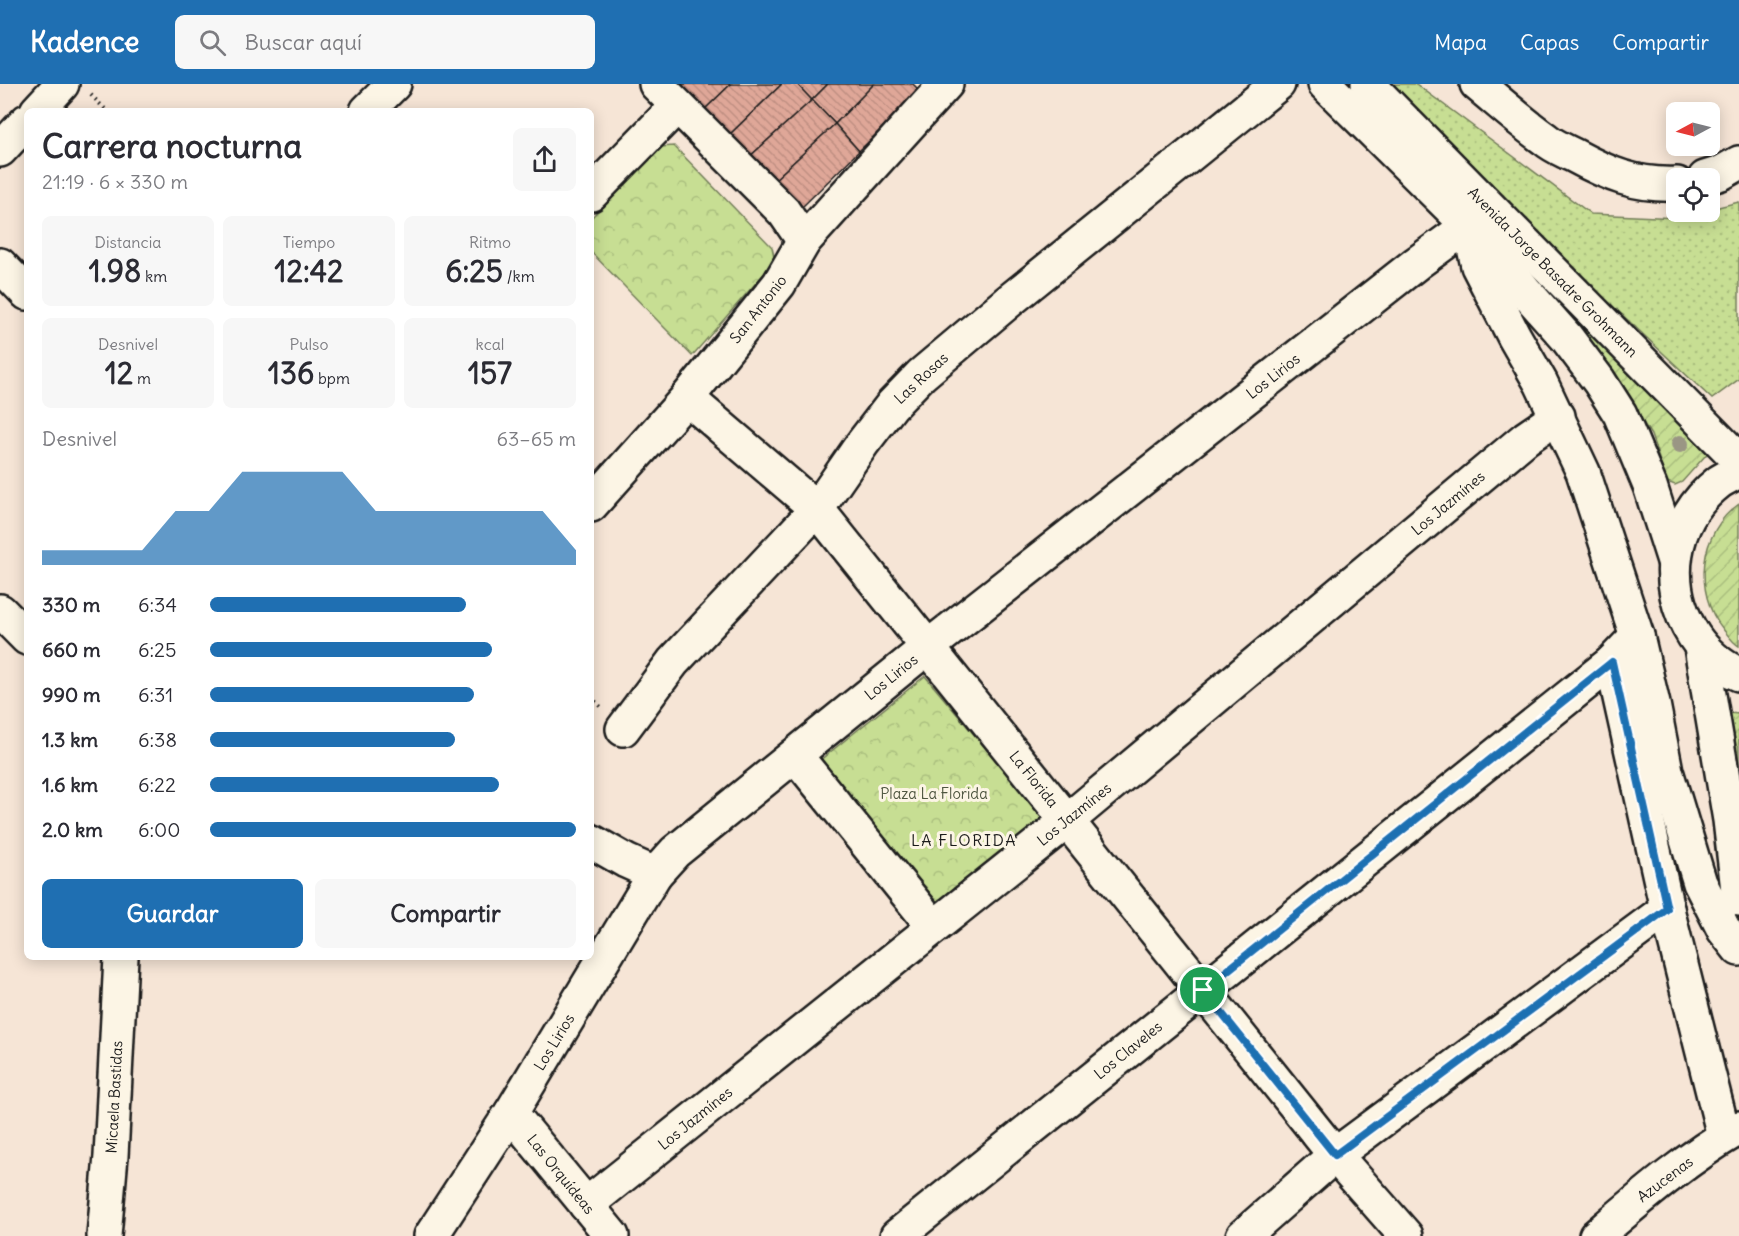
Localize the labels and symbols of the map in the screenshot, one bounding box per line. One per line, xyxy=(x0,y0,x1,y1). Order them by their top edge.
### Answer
north arrow xyxy=(1666,102,1720,156)
street label: Avenida Jorge Basadre Grohmann xyxy=(1464,183,1642,361)
street label: San Antonio xyxy=(725,271,791,347)
street label: Las Rosas xyxy=(890,348,952,408)
street label: Los Lirios xyxy=(1242,349,1304,403)
street label: Los Jazmínes xyxy=(1407,467,1489,539)
street label: Los Lirios xyxy=(861,650,922,704)
street label: La Florida xyxy=(1005,747,1063,811)
street label: Los Jazmínes xyxy=(1033,778,1115,850)
park label: Plaza La Florida xyxy=(880,784,988,803)
district label: LA FLORIDA xyxy=(911,830,1017,850)
pin xyxy=(1177,964,1228,1015)
street label: Los Lirios xyxy=(530,1010,578,1074)
street label: Los Claveles xyxy=(1090,1017,1166,1083)
street label: Micaela Bastidas xyxy=(102,1040,126,1154)
street label: Los Jazmínes xyxy=(654,1082,736,1154)
street label: Las Orquídeas xyxy=(523,1130,599,1218)
street label: Azucenas xyxy=(1633,1152,1697,1206)

